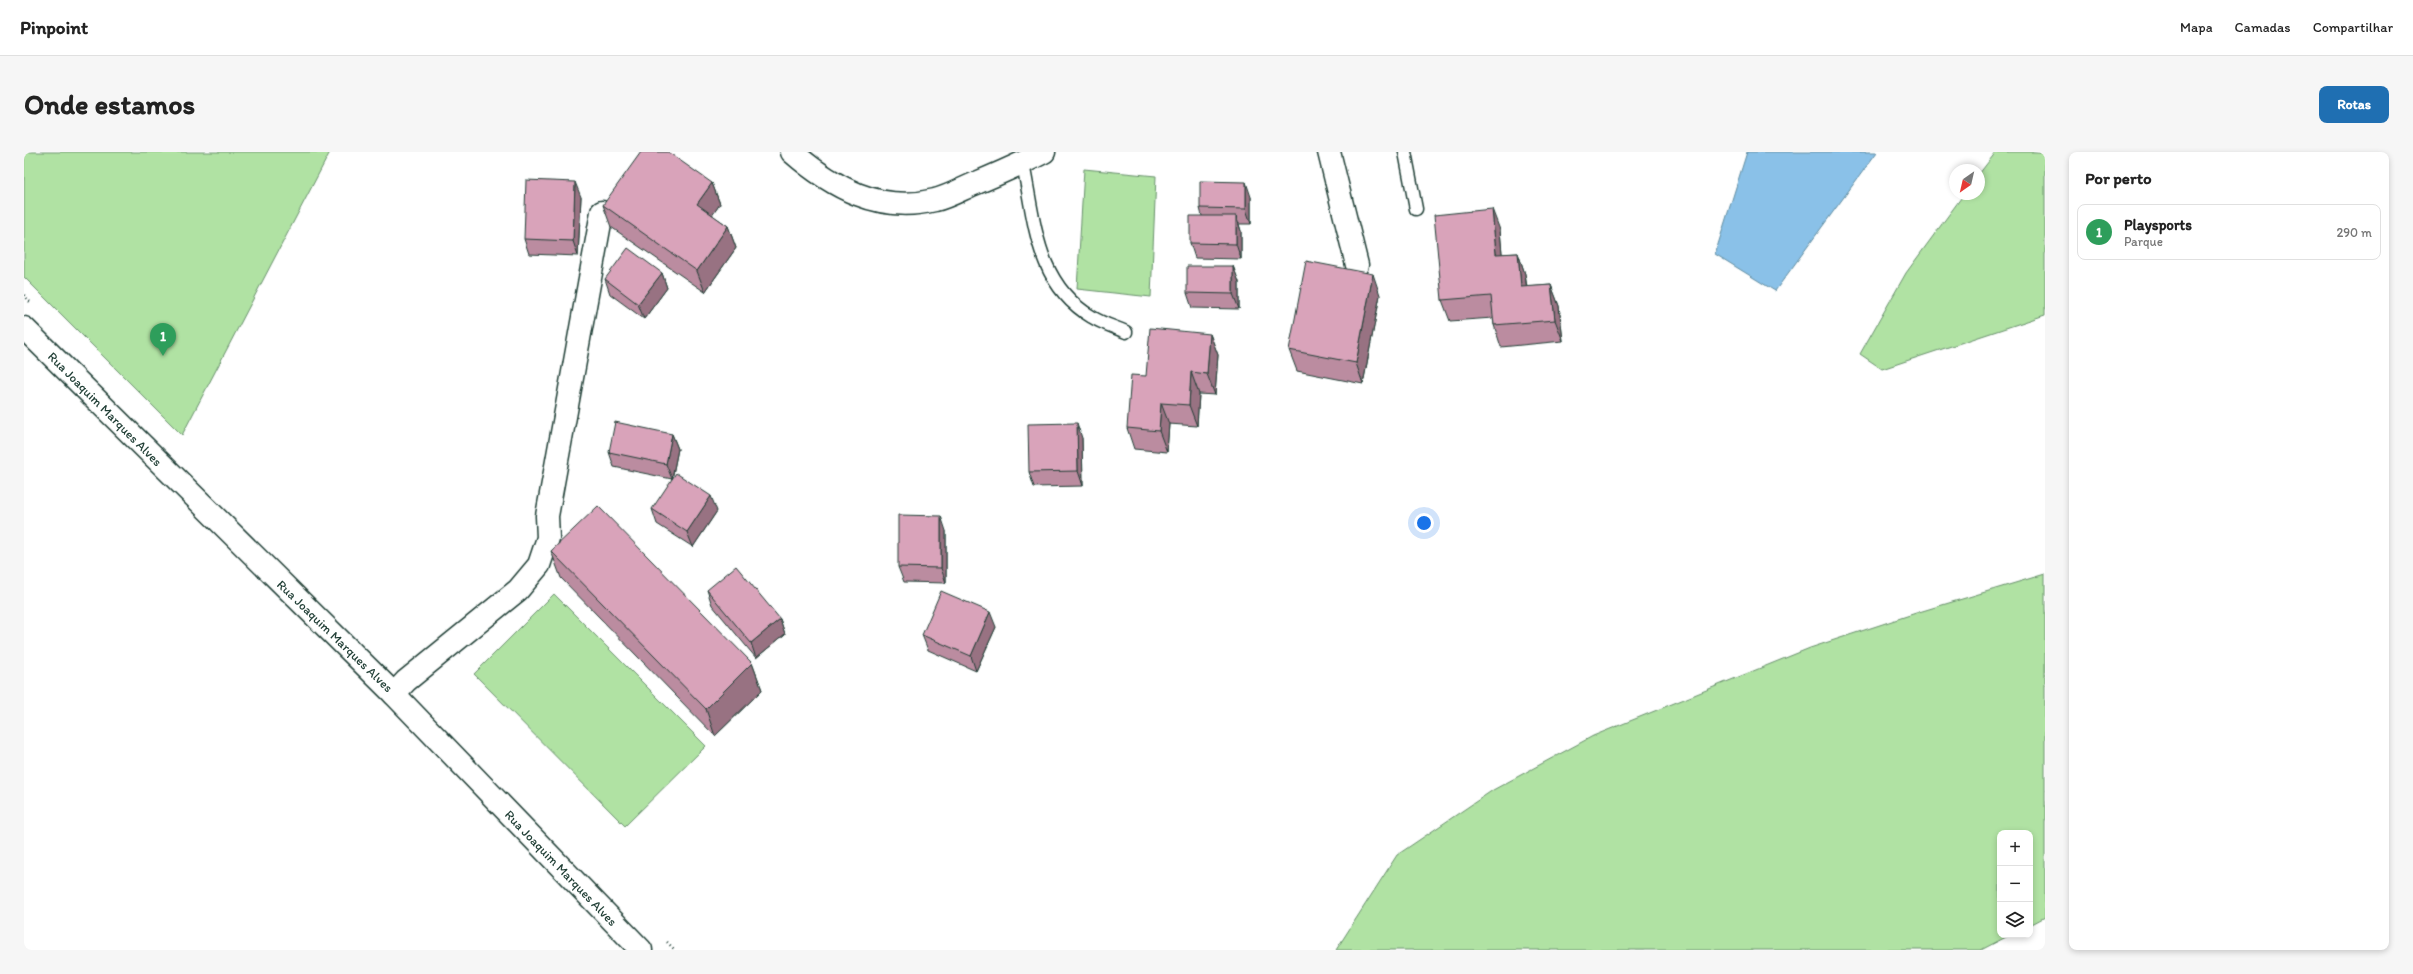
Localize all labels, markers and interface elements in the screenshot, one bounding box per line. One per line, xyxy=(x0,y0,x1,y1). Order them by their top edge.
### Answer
text: Pinpoint xyxy=(20,16,88,39)
text: Mapa xyxy=(2180,19,2213,36)
text: Camadas xyxy=(2235,19,2291,36)
text: Compartilhar xyxy=(2313,19,2393,36)
button: Rotas xyxy=(2319,86,2389,123)
text: Onde estamos xyxy=(24,87,195,121)
north arrow xyxy=(1949,164,1985,200)
text: Por perto xyxy=(2085,168,2152,188)
text: Playsports xyxy=(2124,216,2192,234)
text: 1 xyxy=(2096,225,2102,240)
text: 290 m xyxy=(2336,225,2372,240)
text: Parque xyxy=(2124,234,2163,249)
pin: 1 xyxy=(150,323,176,356)
street label: Rua Joaquim Marques Alves xyxy=(45,349,165,469)
your location xyxy=(1414,513,1434,533)
street label: Rua Joaquim Marques Alves xyxy=(274,577,396,695)
street label: Rua Joaquim Marques Alves xyxy=(502,807,620,929)
map controls xyxy=(1997,830,2033,938)
button: + xyxy=(1997,830,2033,866)
button: − xyxy=(1997,866,2033,902)
button: layers xyxy=(1997,902,2033,938)

